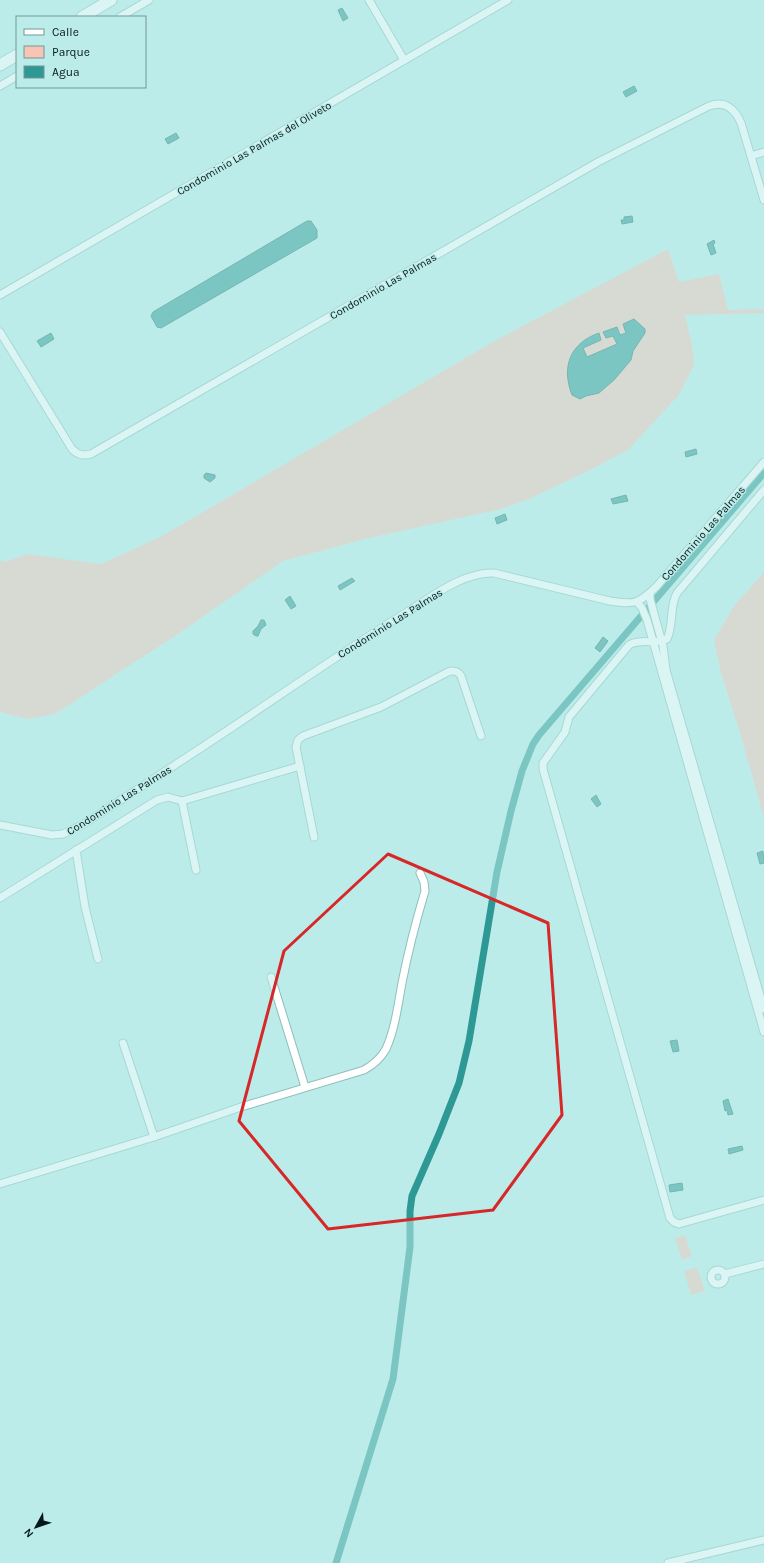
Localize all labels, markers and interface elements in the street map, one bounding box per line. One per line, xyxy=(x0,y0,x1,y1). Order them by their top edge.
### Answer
legend xyxy=(16,16,146,88)
text: Calle xyxy=(52,25,79,39)
text: Parque xyxy=(52,45,90,59)
text: Agua xyxy=(52,65,80,79)
street label: Condominio Las Palmas del Oliveto xyxy=(175,99,334,198)
street label: Condominio Las Palmas xyxy=(328,250,439,322)
street label: Condominio Las Palmas xyxy=(659,483,748,583)
street label: Condominio Las Palmas xyxy=(336,586,445,661)
street label: Condominio Las Palmas xyxy=(65,763,174,838)
north arrow xyxy=(16,1507,56,1547)
text: N xyxy=(21,1526,36,1540)

